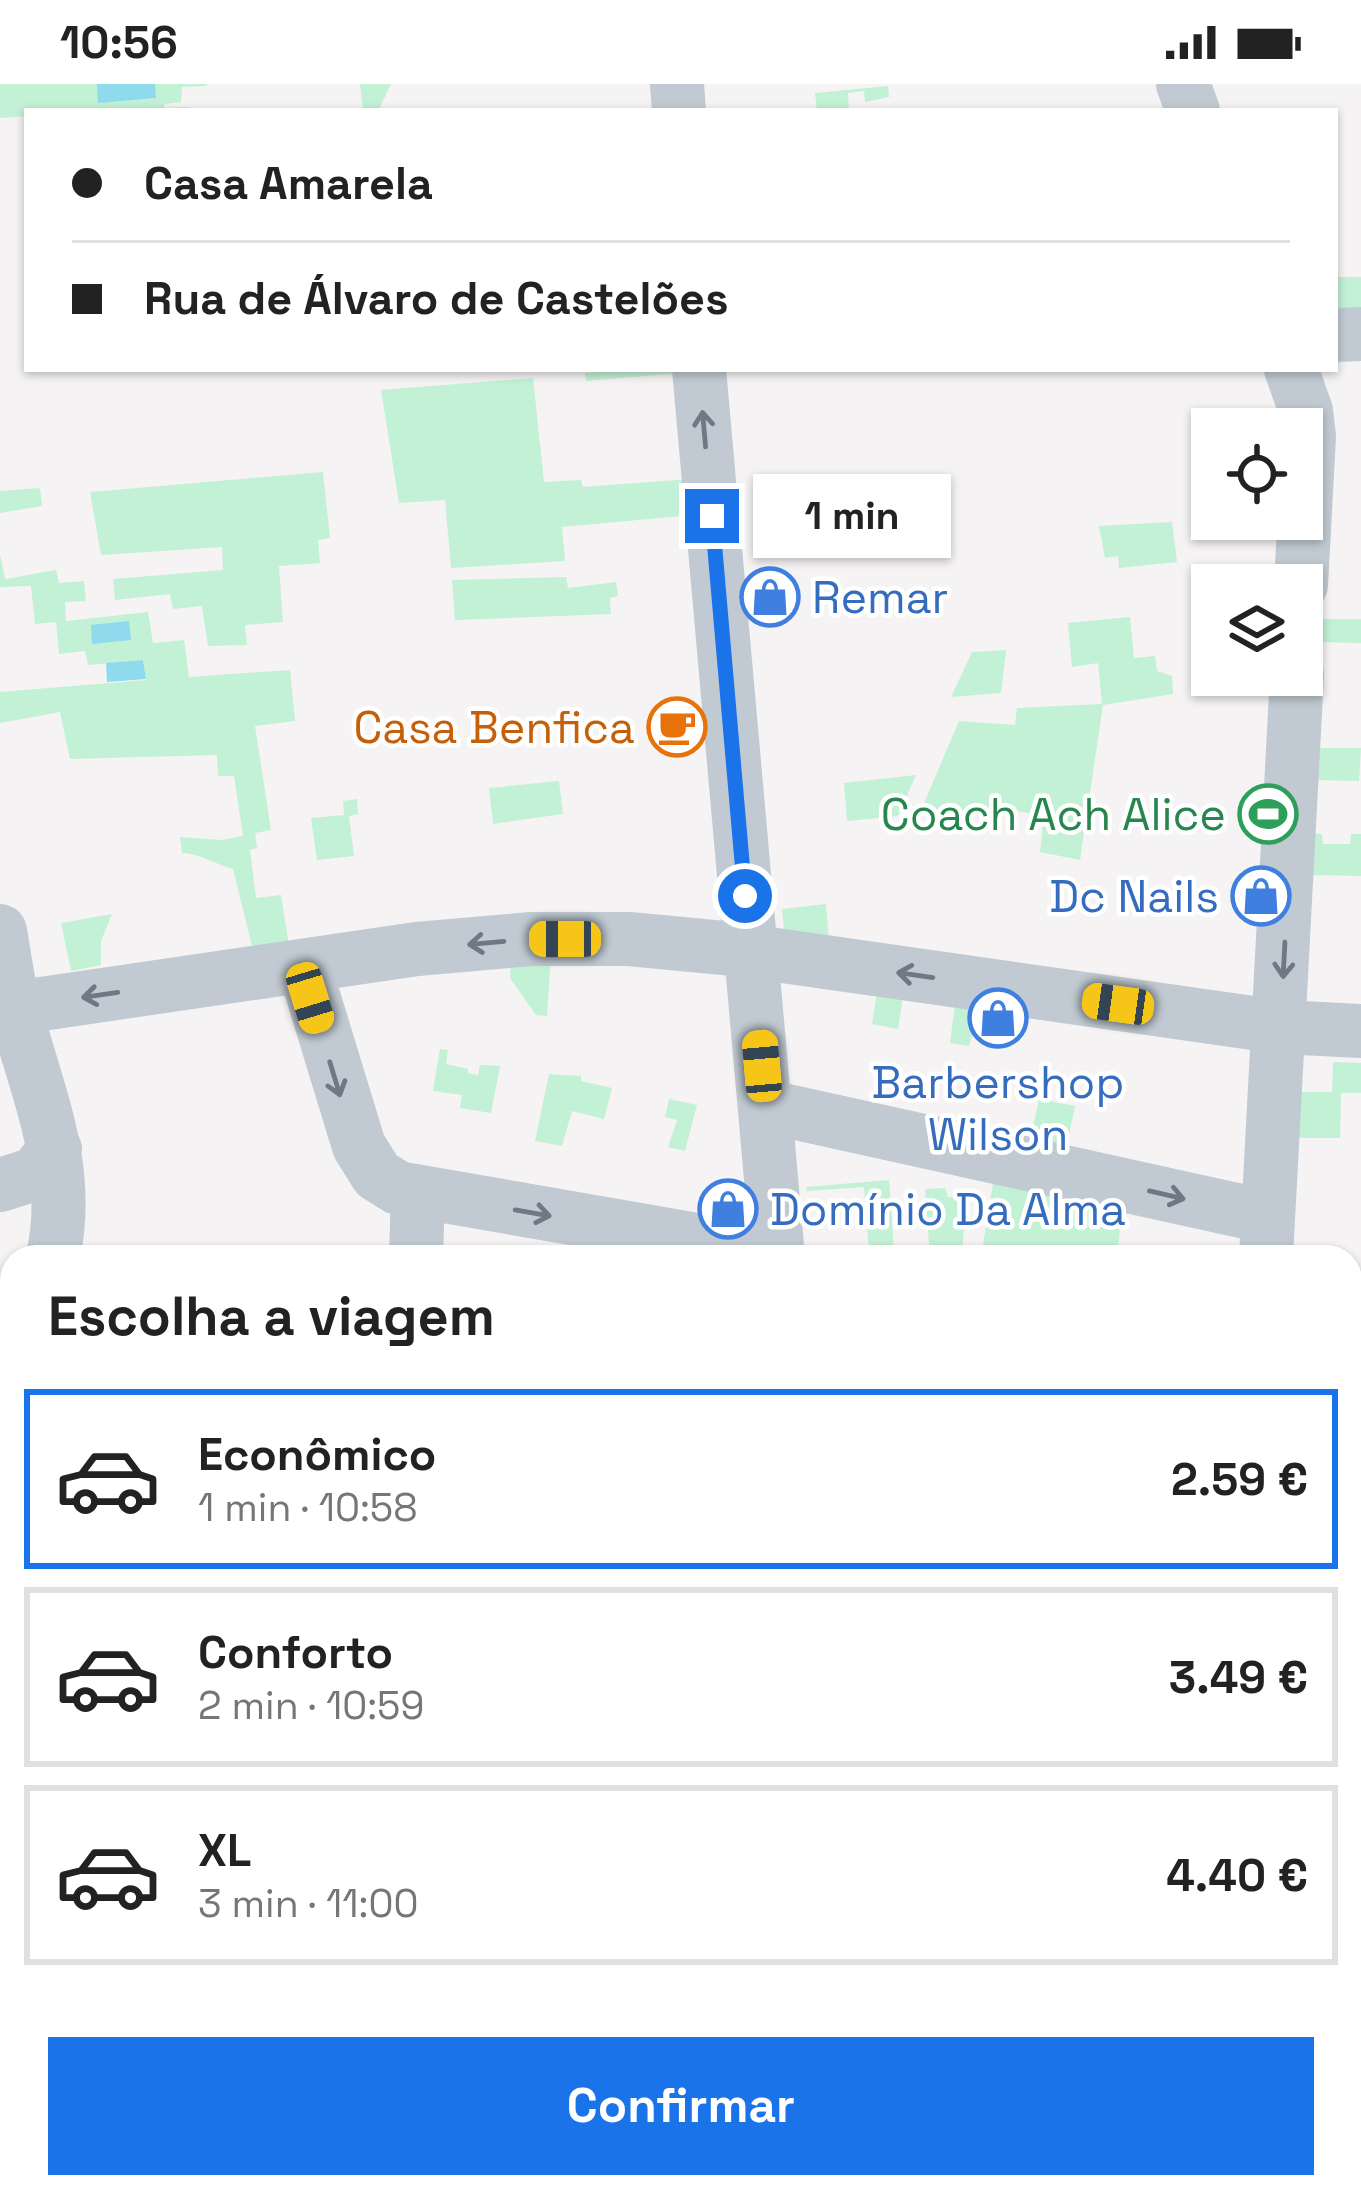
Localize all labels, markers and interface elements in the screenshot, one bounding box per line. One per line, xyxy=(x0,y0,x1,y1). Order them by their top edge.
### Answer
text: 10:56 xyxy=(60,14,178,71)
text: Casa Amarela xyxy=(144,155,433,212)
text: Rua de Álvaro de Castelões xyxy=(144,270,729,327)
map controls xyxy=(1191,408,1323,696)
button: locate xyxy=(1191,408,1323,540)
one-way arrow xyxy=(692,410,715,449)
callout: 1 min xyxy=(754,474,952,558)
route end xyxy=(685,489,739,543)
text: 1 min xyxy=(804,491,900,540)
button: layers xyxy=(1191,564,1323,696)
shop icon: Remar xyxy=(739,566,801,628)
place label: Remar xyxy=(812,569,949,626)
cafe icon: Casa Benfica xyxy=(646,696,708,758)
place label: Casa Benfica xyxy=(353,699,635,756)
sports icon: Coach Ach Alice xyxy=(1237,783,1299,845)
place label: Coach Ach Alice xyxy=(881,786,1226,843)
shop icon: Dc Nails xyxy=(1230,865,1292,927)
place label: Dc Nails xyxy=(1049,868,1219,925)
route start xyxy=(718,869,772,923)
car xyxy=(529,921,601,957)
one-way arrow xyxy=(467,932,506,955)
one-way arrow xyxy=(1272,940,1295,979)
car xyxy=(282,958,338,1038)
one-way arrow xyxy=(897,963,936,986)
car xyxy=(1080,981,1156,1027)
one-way arrow xyxy=(81,984,120,1007)
shop icon: Barbershop Wilson xyxy=(967,987,1029,1049)
car xyxy=(741,1029,783,1103)
place label: Barbershop Wilson xyxy=(872,1054,1124,1163)
one-way arrow xyxy=(326,1059,348,1097)
shop icon: Domínio Da Alma xyxy=(697,1178,759,1240)
place label: Domínio Da Alma xyxy=(770,1181,1126,1238)
one-way arrow xyxy=(1147,1185,1185,1207)
one-way arrow xyxy=(513,1203,552,1225)
text: Escolha a viagem xyxy=(48,1282,495,1351)
icon: car xyxy=(54,1425,162,1533)
text: Econômico xyxy=(198,1426,436,1483)
text: 2.59 € xyxy=(1171,1451,1308,1508)
text: 1 min · 10:58 xyxy=(198,1483,418,1532)
icon: car xyxy=(54,1623,162,1731)
text: Conforto xyxy=(198,1624,393,1681)
text: 3.49 € xyxy=(1169,1649,1308,1706)
text: 2 min · 10:59 xyxy=(198,1681,424,1730)
icon: car xyxy=(54,1821,162,1929)
text: XL xyxy=(198,1822,251,1879)
text: 4.40 € xyxy=(1166,1847,1308,1904)
text: 3 min · 11:00 xyxy=(198,1879,418,1928)
button: Confirmar xyxy=(48,2037,1314,2175)

